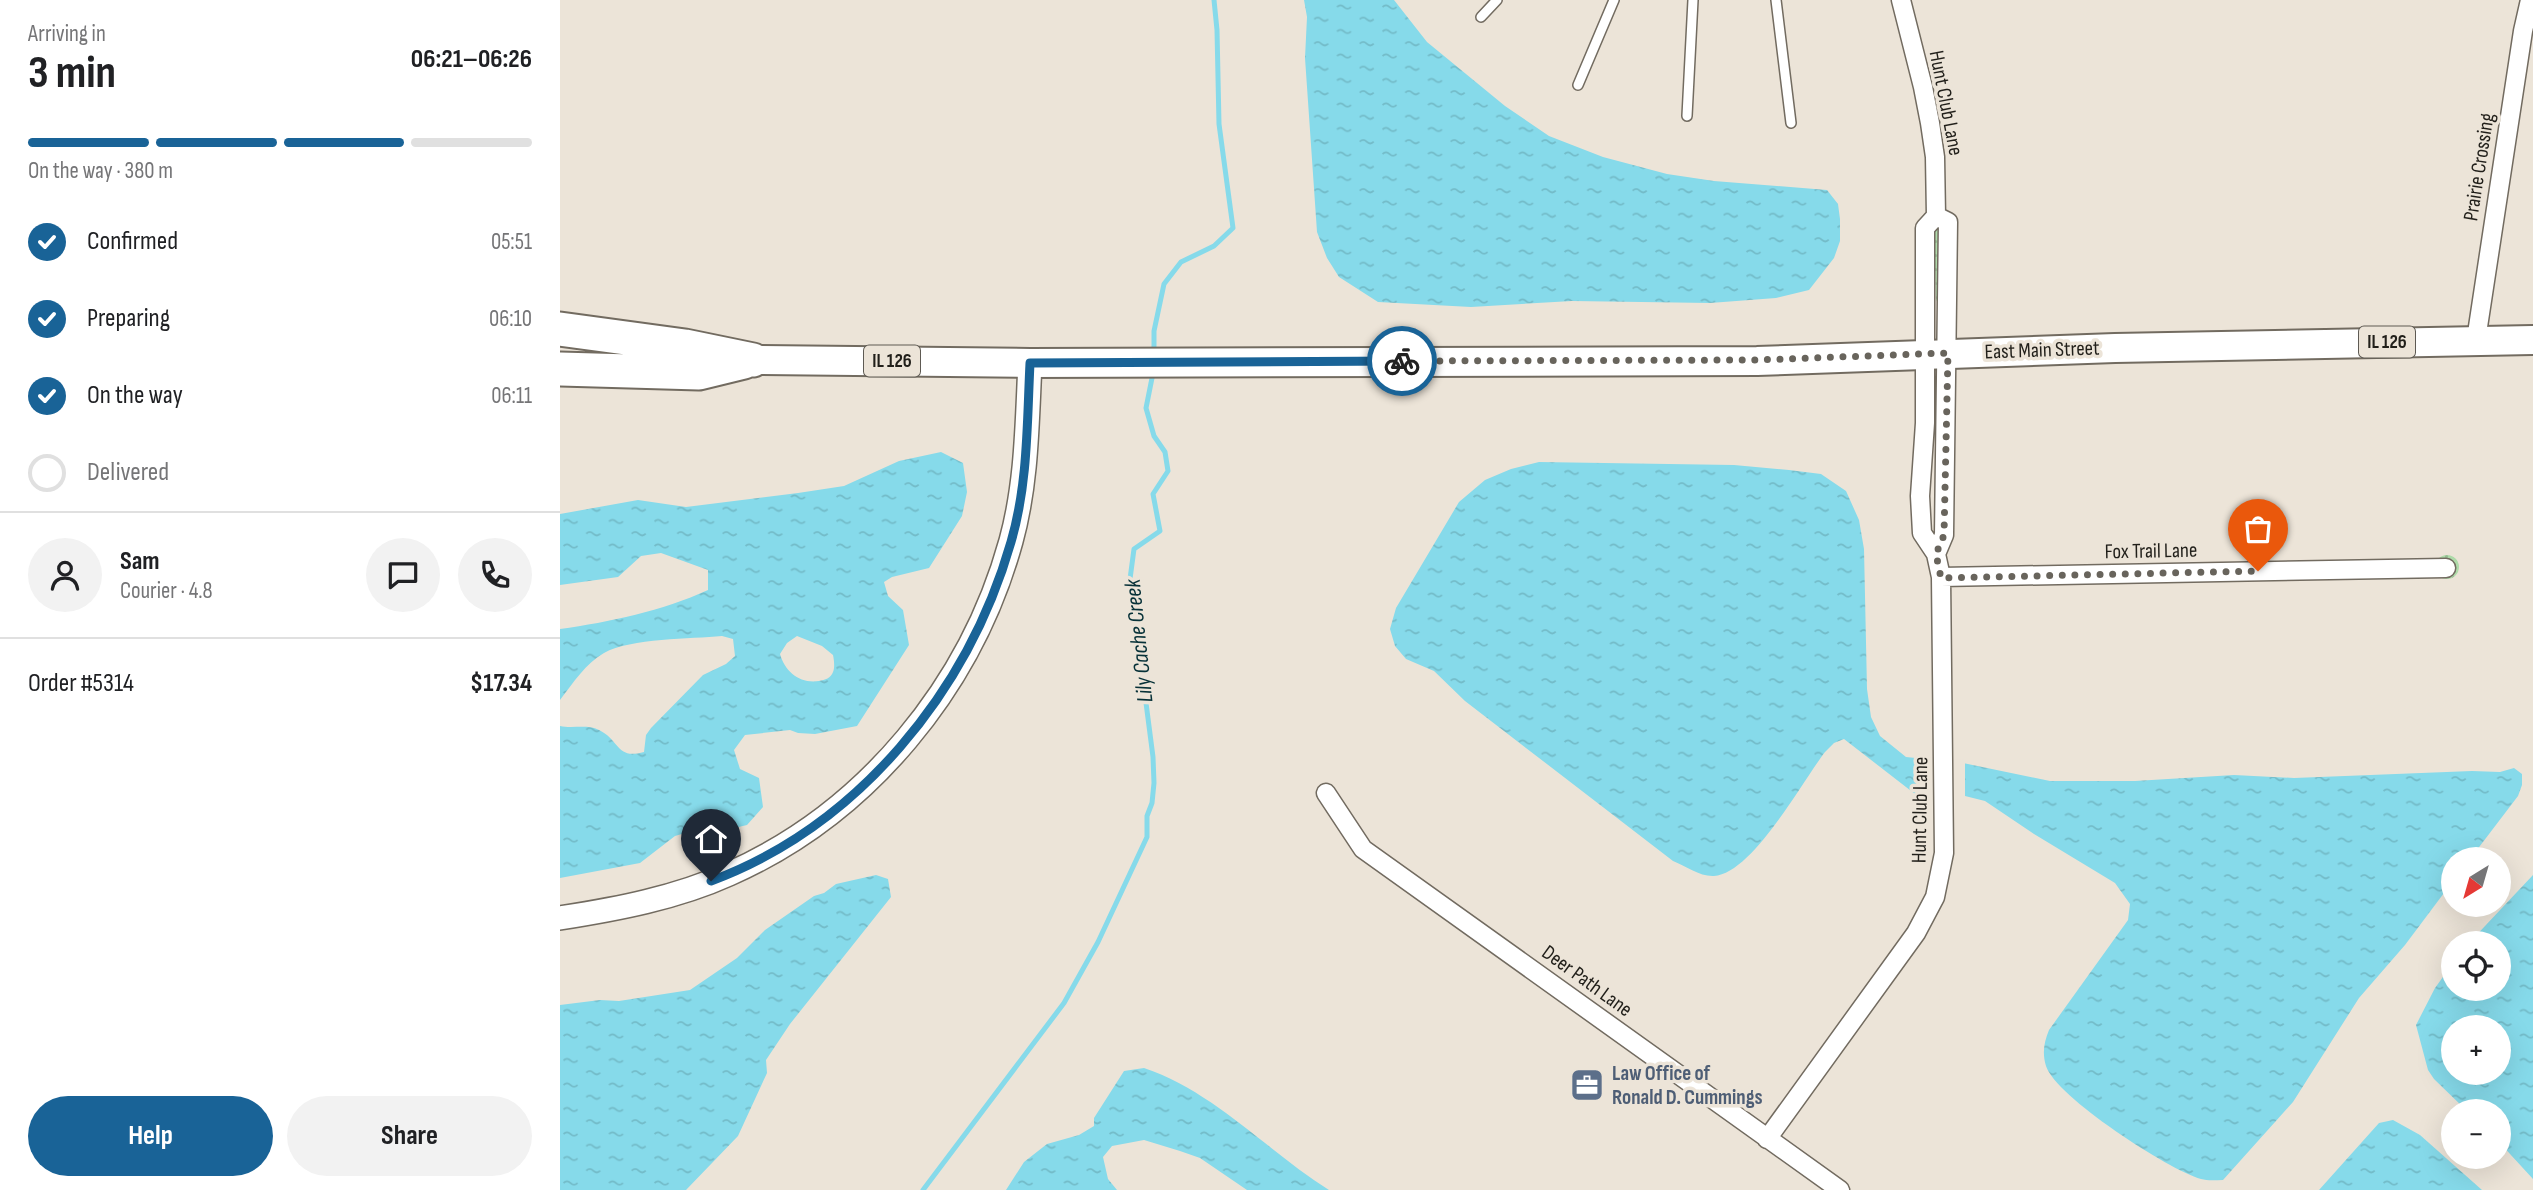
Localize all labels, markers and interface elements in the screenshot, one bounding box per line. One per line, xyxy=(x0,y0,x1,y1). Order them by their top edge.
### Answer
text: Arriving in xyxy=(28,20,106,48)
text: 06:21–06:26 xyxy=(411,44,532,75)
text: 3 min xyxy=(28,46,116,101)
street label: Hunt Club Lane xyxy=(1924,48,1968,158)
street label: Prairie Crossing xyxy=(2458,111,2500,223)
text: On the way · 380 m xyxy=(28,157,173,185)
icon: check xyxy=(28,223,66,261)
text: Confirmed xyxy=(87,226,178,257)
text: 05:51 xyxy=(491,228,532,256)
icon: check xyxy=(28,300,66,338)
text: Preparing xyxy=(87,303,170,334)
text: 06:10 xyxy=(489,305,532,333)
courier xyxy=(1367,326,1437,396)
road number: IL 126 xyxy=(2359,326,2415,358)
street label: East Main Street xyxy=(1984,336,2100,364)
icon: bike xyxy=(1383,342,1421,380)
road number: IL 126 xyxy=(864,346,920,376)
icon: check xyxy=(28,377,66,415)
text: On the way xyxy=(87,380,183,411)
text: 06:11 xyxy=(491,382,532,410)
text: Delivered xyxy=(87,457,169,488)
pin xyxy=(2228,499,2288,571)
icon: bag xyxy=(2239,510,2277,548)
button: person xyxy=(28,538,102,612)
button: chat xyxy=(366,538,440,612)
button: phone xyxy=(458,538,532,612)
street label: Fox Trail Lane xyxy=(2104,538,2198,564)
text: Sam xyxy=(120,546,160,577)
text: Courier · 4.8 xyxy=(120,577,213,605)
water label: Lily Cache Creek xyxy=(1118,577,1159,704)
text: Order #5314 xyxy=(28,668,134,699)
text: $17.34 xyxy=(470,668,532,699)
street label: Hunt Club Lane xyxy=(1907,757,1933,863)
pin xyxy=(681,809,741,881)
icon: home xyxy=(692,820,730,858)
north arrow xyxy=(2441,847,2511,917)
map controls xyxy=(2441,847,2511,1169)
button: locate xyxy=(2441,931,2511,1001)
street label: Deer Path Lane xyxy=(1537,940,1637,1022)
button: + xyxy=(2441,1015,2511,1085)
place label: Law Office of Ronald D. Cummings xyxy=(1612,1061,1763,1110)
office icon: Law Office of Ronald D. Cummings xyxy=(1568,1066,1606,1104)
button: Help xyxy=(28,1096,273,1176)
button: Share xyxy=(287,1096,532,1176)
button: − xyxy=(2441,1099,2511,1169)

